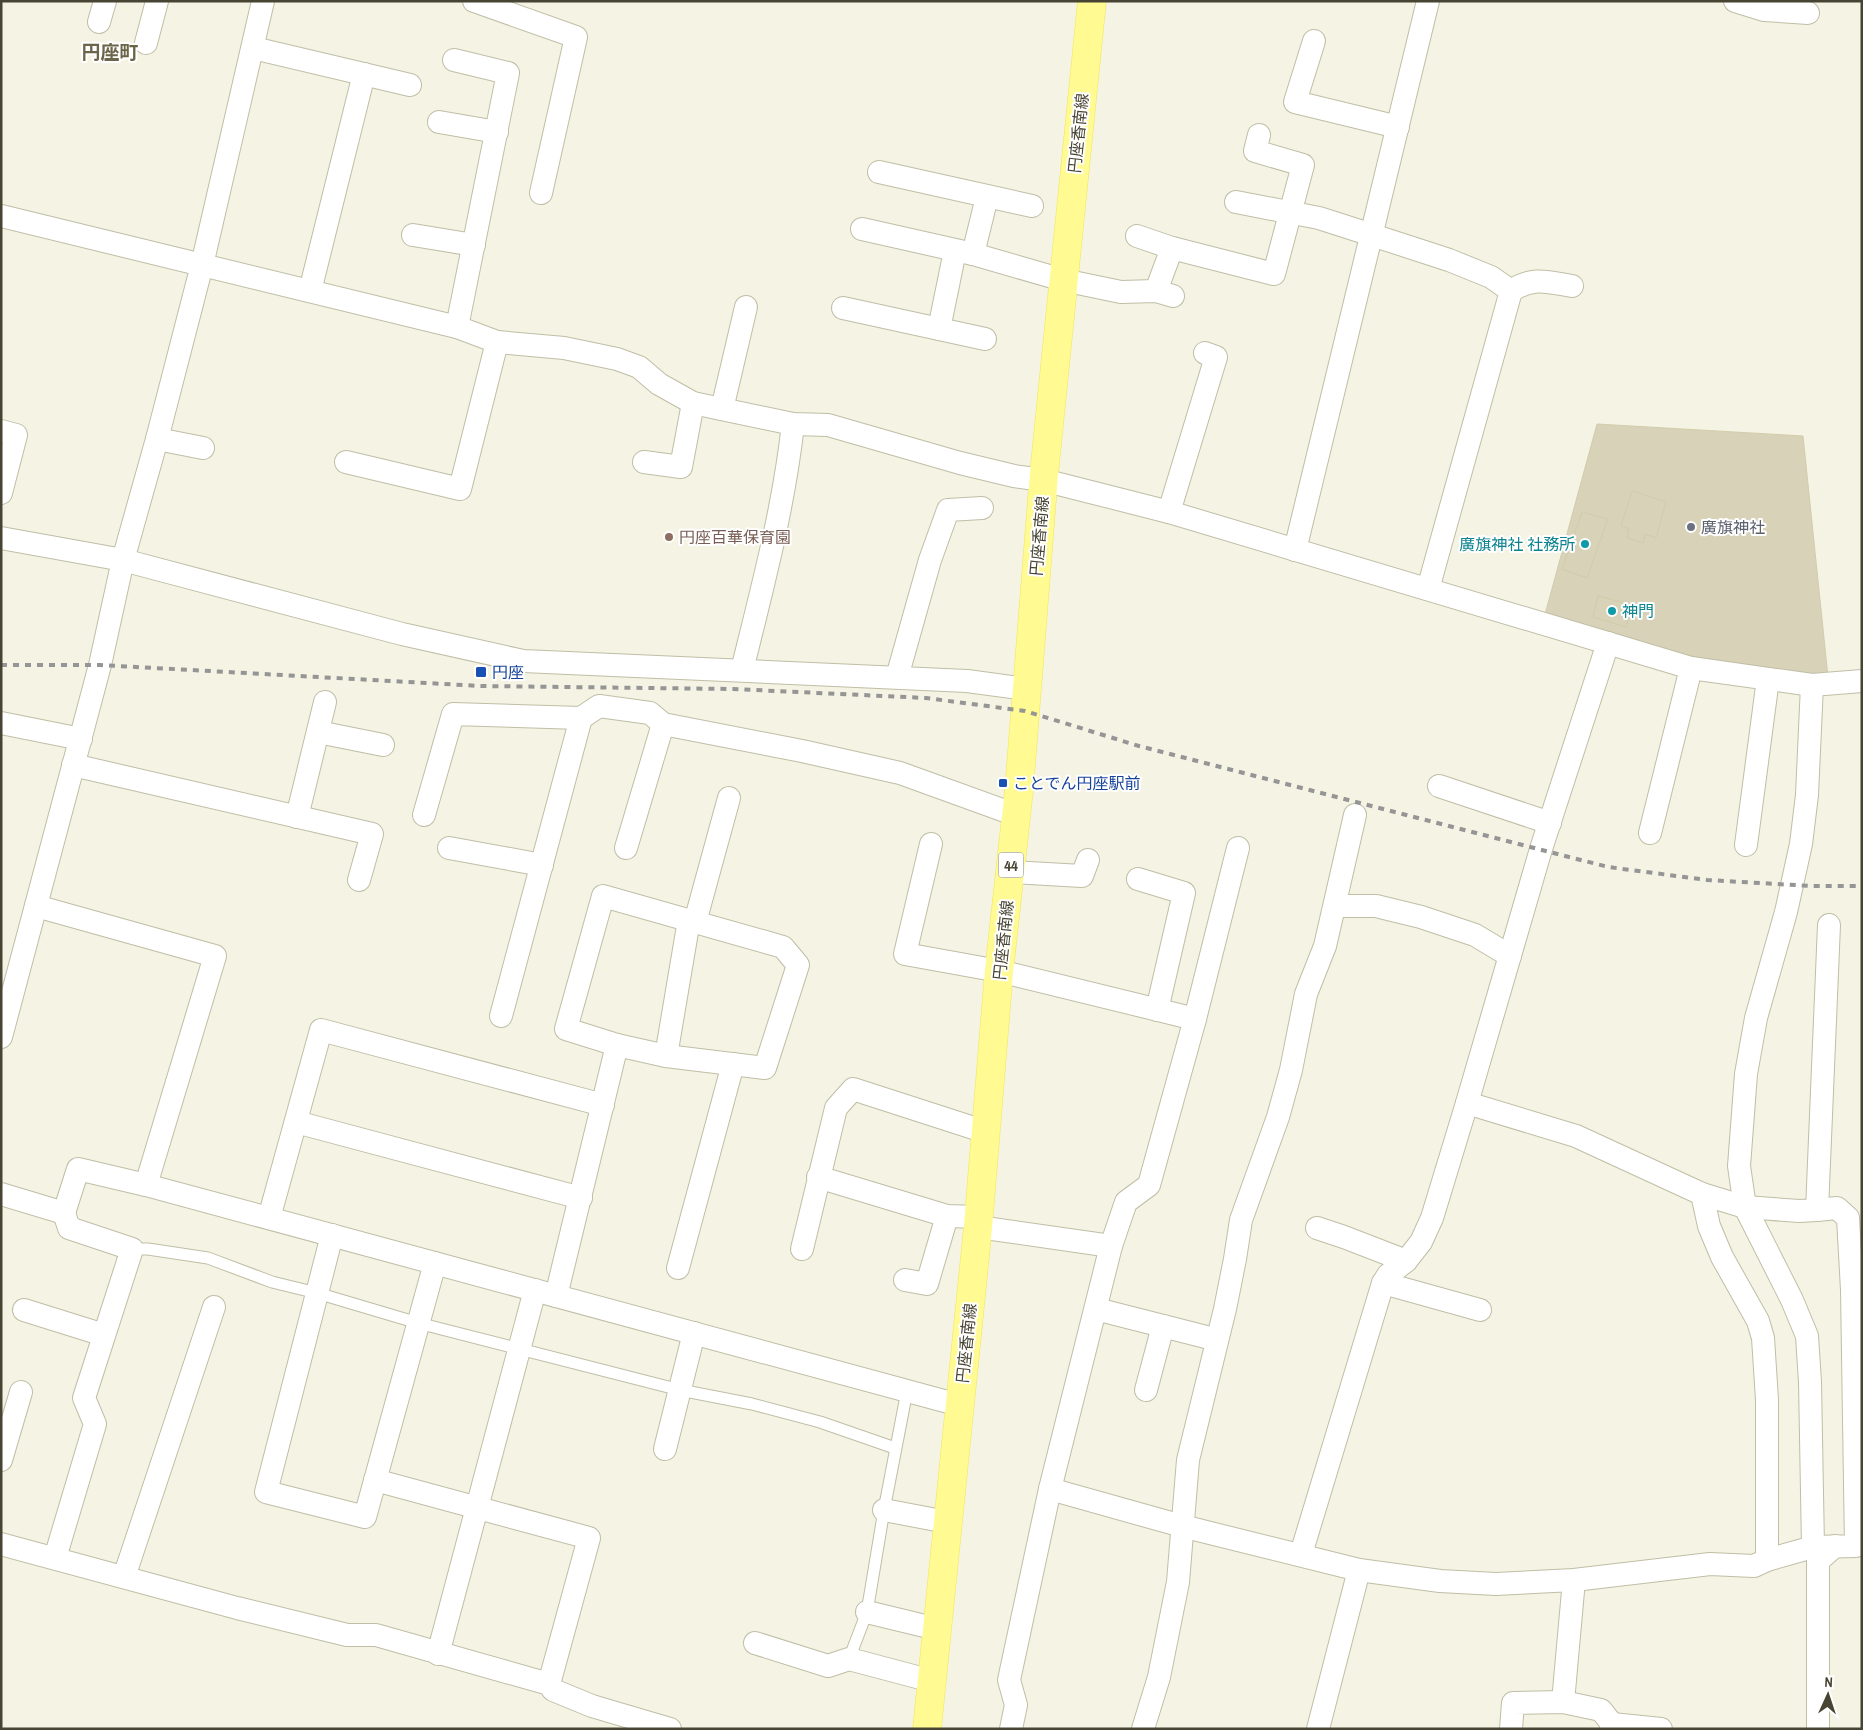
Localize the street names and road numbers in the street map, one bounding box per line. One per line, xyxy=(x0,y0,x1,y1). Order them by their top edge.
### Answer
street label: 円座香南線 xyxy=(1063,92,1093,174)
street label: 円座香南線 xyxy=(1025,495,1053,577)
road number: 44 xyxy=(998,852,1024,878)
street label: 円座香南線 xyxy=(988,899,1018,981)
street label: 円座香南線 xyxy=(951,1302,981,1384)

